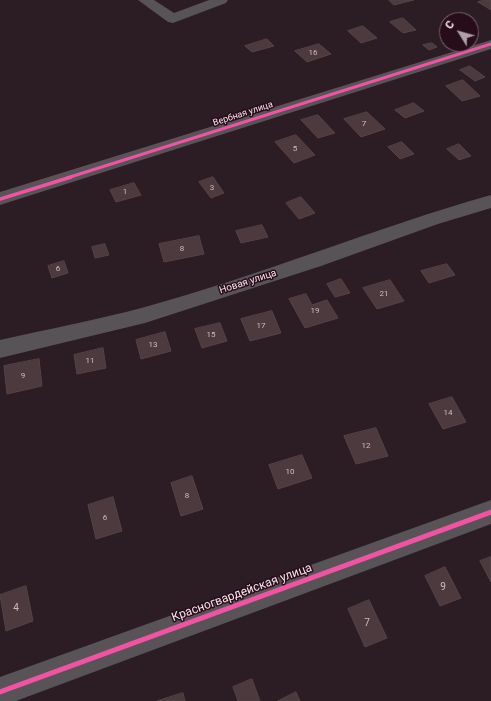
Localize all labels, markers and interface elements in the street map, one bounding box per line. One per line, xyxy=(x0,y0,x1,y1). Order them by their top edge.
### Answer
north arrow xyxy=(439,12,479,52)
text: С xyxy=(442,18,457,32)
house number: 16 xyxy=(309,48,317,58)
street label: Вербная улица xyxy=(212,99,274,129)
house number: 7 xyxy=(362,119,366,129)
house number: 5 xyxy=(293,144,297,154)
house number: 3 xyxy=(210,183,214,193)
house number: 1 xyxy=(123,187,127,197)
house number: 8 xyxy=(180,244,184,254)
house number: 6 xyxy=(56,264,60,274)
street label: Новая улица xyxy=(218,267,278,297)
house number: 21 xyxy=(380,289,388,299)
house number: 19 xyxy=(311,306,319,316)
house number: 17 xyxy=(257,321,265,331)
house number: 15 xyxy=(207,330,215,340)
house number: 13 xyxy=(149,340,157,350)
house number: 11 xyxy=(86,356,94,366)
house number: 9 xyxy=(21,371,25,381)
house number: 14 xyxy=(444,408,452,418)
house number: 12 xyxy=(362,441,370,451)
house number: 10 xyxy=(286,467,294,477)
house number: 8 xyxy=(185,491,189,501)
house number: 6 xyxy=(103,513,107,523)
street label: Красногвардейская улица xyxy=(170,561,314,625)
house number: 9 xyxy=(440,581,446,593)
house number: 4 xyxy=(13,602,19,614)
house number: 7 xyxy=(364,617,370,629)

